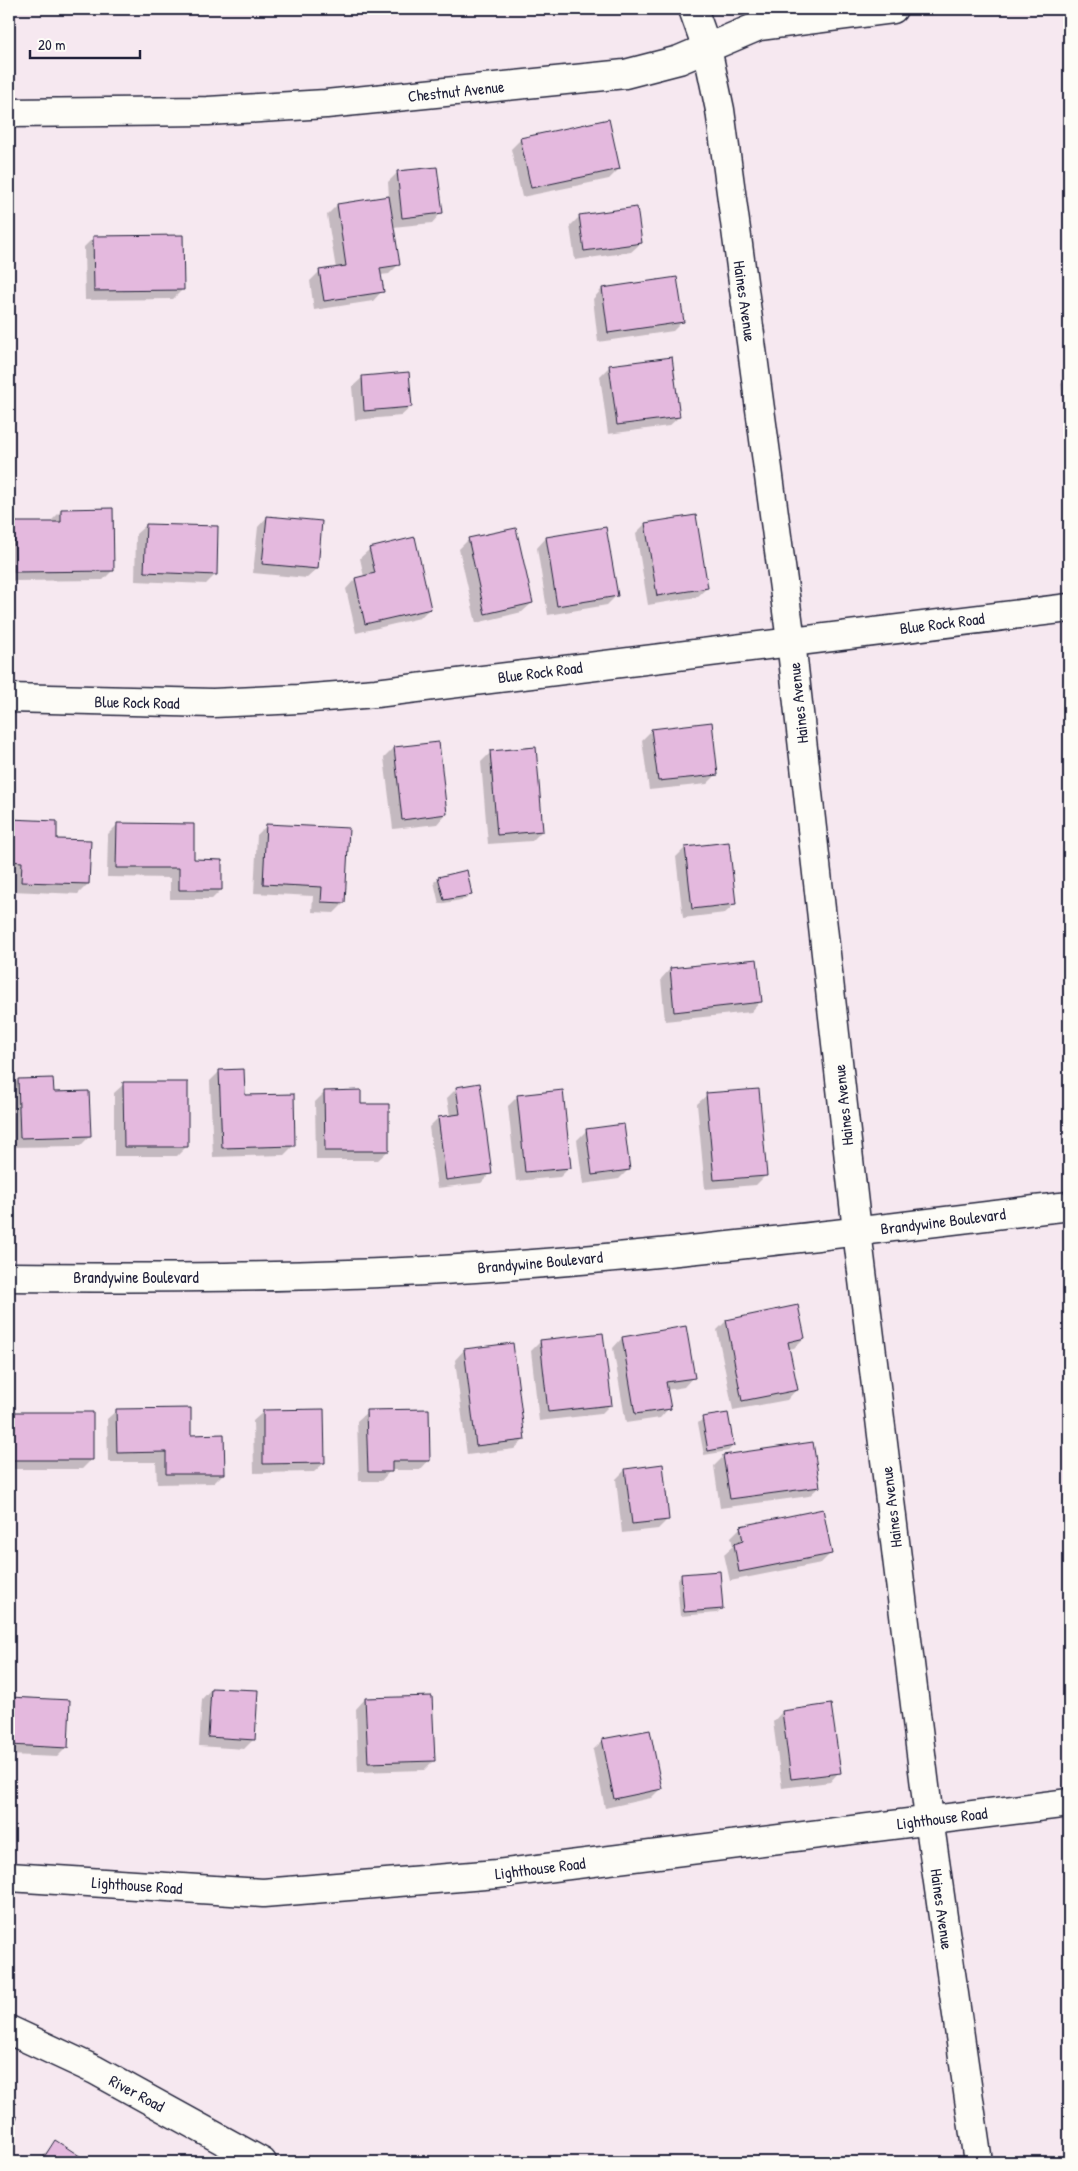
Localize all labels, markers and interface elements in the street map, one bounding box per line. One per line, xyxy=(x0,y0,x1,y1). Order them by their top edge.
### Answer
scale bar xyxy=(30,28,140,60)
text: 20 m xyxy=(38,34,65,55)
street label: Chestnut Avenue xyxy=(407,75,506,107)
street label: Haines Avenue xyxy=(728,259,762,343)
street label: Blue Rock Road xyxy=(898,607,986,639)
street label: Blue Rock Road xyxy=(496,656,584,688)
street label: Haines Avenue xyxy=(783,661,813,745)
street label: Blue Rock Road xyxy=(94,690,180,714)
street label: Haines Avenue xyxy=(828,1063,858,1147)
street label: Brandywine Boulevard xyxy=(879,1202,1007,1240)
street label: Brandywine Boulevard xyxy=(476,1246,604,1278)
street label: Brandywine Boulevard xyxy=(73,1266,199,1288)
street label: Haines Avenue xyxy=(875,1465,907,1549)
street label: Lighthouse Road xyxy=(896,1802,988,1834)
street label: Lighthouse Road xyxy=(494,1852,586,1884)
street label: Haines Avenue xyxy=(925,1867,959,1951)
street label: Lighthouse Road xyxy=(91,1871,183,1899)
street label: River Road xyxy=(105,2069,169,2117)

